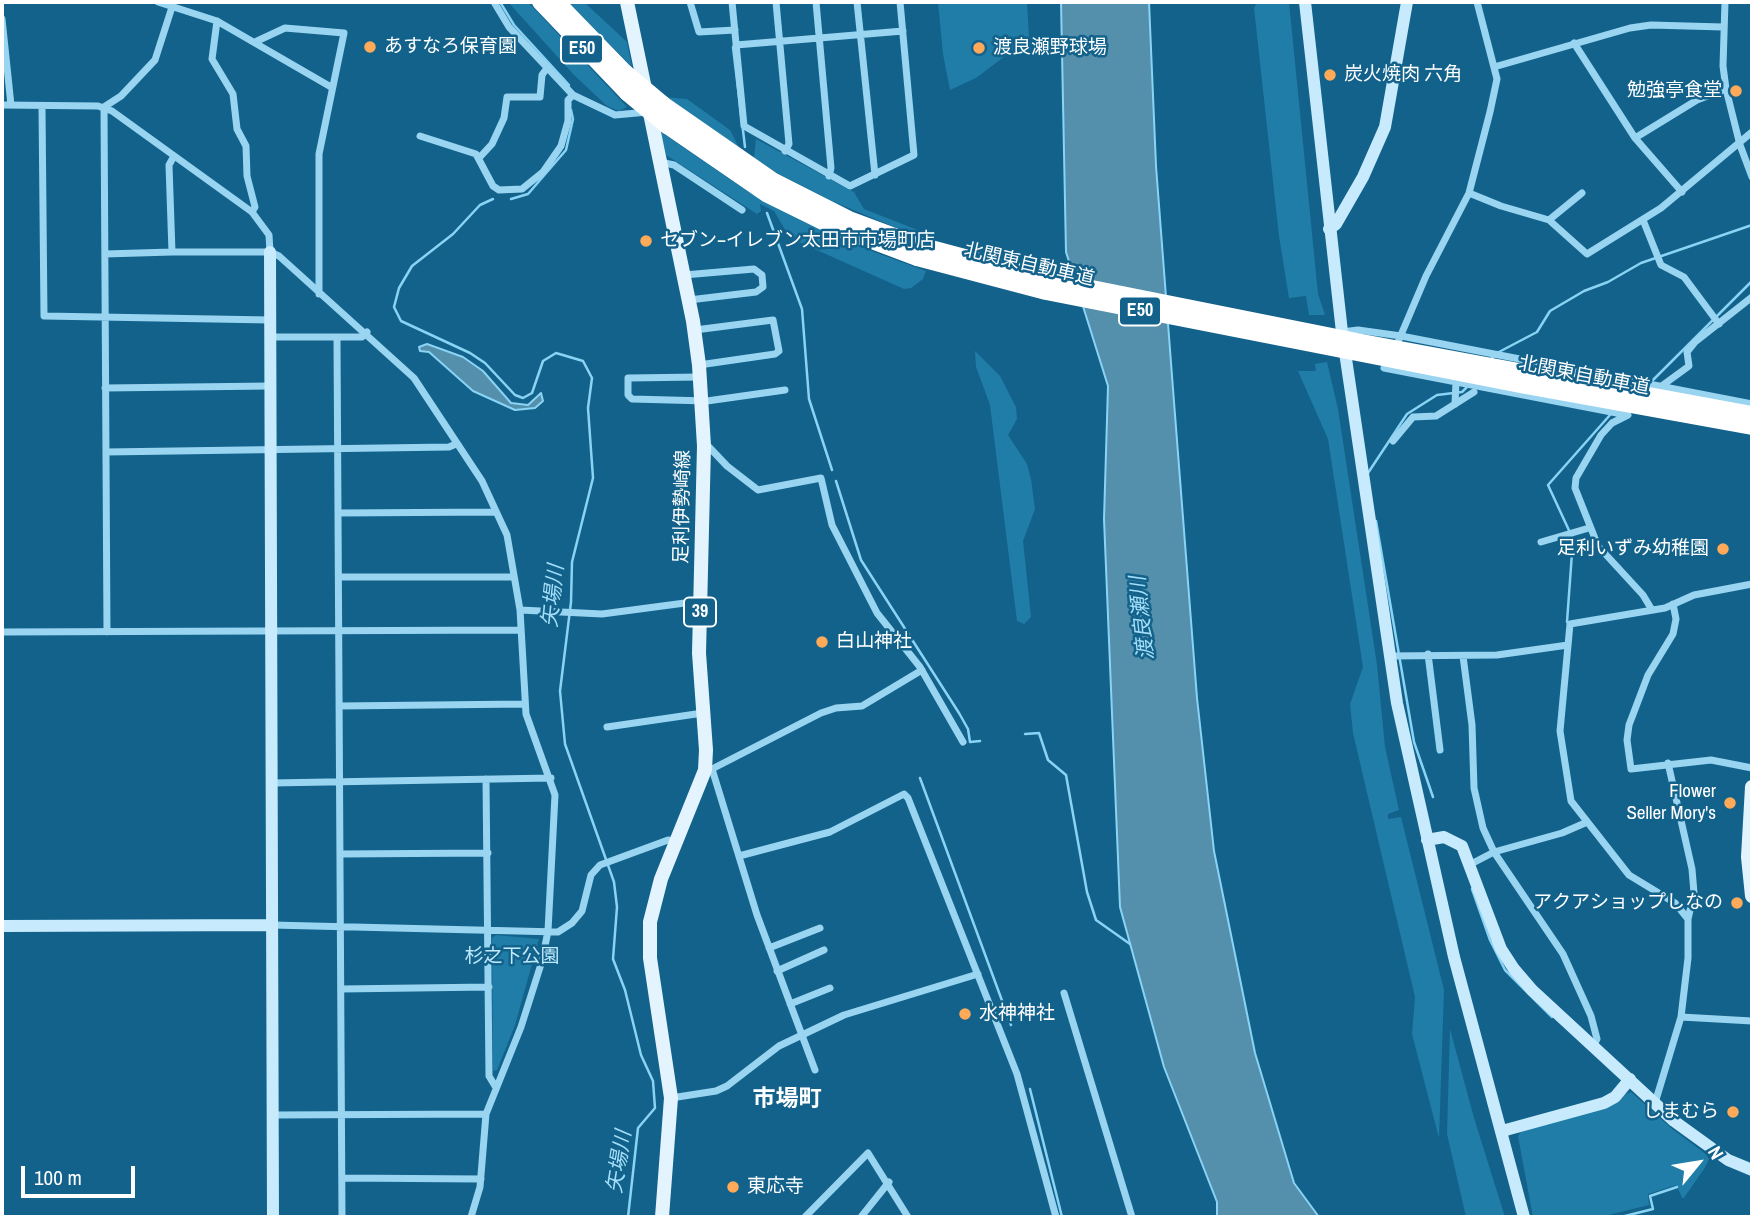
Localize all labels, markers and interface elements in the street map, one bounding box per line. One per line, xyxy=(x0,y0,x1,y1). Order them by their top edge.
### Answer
road number: E50 xyxy=(561,34,603,64)
place label: あすなろ保育園 xyxy=(384,36,517,58)
place label: 渡良瀬野球場 xyxy=(993,37,1107,59)
marker: あすなろ保育園 xyxy=(362,39,378,55)
marker: 渡良瀬野球場 xyxy=(971,40,987,56)
place label: 炭火焼肉 六角 xyxy=(1344,64,1462,86)
marker: 炭火焼肉 六角 xyxy=(1322,67,1338,83)
place label: 勉強亭食堂 xyxy=(1627,80,1722,102)
marker: 勉強亭食堂 xyxy=(1728,83,1744,99)
place label: セブン−イレブン太田市市場町店 xyxy=(660,230,935,252)
marker: セブン−イレブン太田市市場町店 xyxy=(638,233,654,249)
street label: 北関東自動車道 xyxy=(962,239,1096,291)
road number: E50 xyxy=(1119,296,1161,326)
street label: 北関東自動車道 xyxy=(1517,352,1651,400)
street label: 足利伊勢崎線 xyxy=(671,450,695,564)
place label: 足利いずみ幼稚園 xyxy=(1557,538,1709,560)
marker: 足利いずみ幼稚園 xyxy=(1715,541,1731,557)
water label: 矢場川 xyxy=(538,563,570,629)
water label: 渡良瀬川 xyxy=(1126,575,1160,661)
road number: 39 xyxy=(684,598,716,626)
place label: 白山神社 xyxy=(836,631,912,653)
marker: 白山神社 xyxy=(814,634,830,650)
place label: Flower Seller Mory's xyxy=(1626,781,1716,825)
marker: Flower Seller Mory's xyxy=(1722,795,1738,811)
place label: アクアショップしなの xyxy=(1533,892,1723,914)
marker: アクアショップしなの xyxy=(1729,895,1745,911)
park label: 杉之下公園 xyxy=(465,946,559,968)
place label: 水神神社 xyxy=(979,1003,1055,1025)
marker: 水神神社 xyxy=(957,1006,973,1022)
district label: 市場町 xyxy=(753,1086,821,1114)
place label: しまむら xyxy=(1643,1101,1719,1123)
marker: しまむら xyxy=(1725,1104,1741,1120)
north arrow xyxy=(1663,1128,1733,1198)
water label: 矢場川 xyxy=(603,1129,637,1195)
text: N xyxy=(1702,1141,1730,1164)
scale bar xyxy=(24,1152,138,1196)
text: 100 m xyxy=(34,1163,82,1192)
place label: 東応寺 xyxy=(747,1176,804,1198)
marker: 東応寺 xyxy=(725,1179,741,1195)

